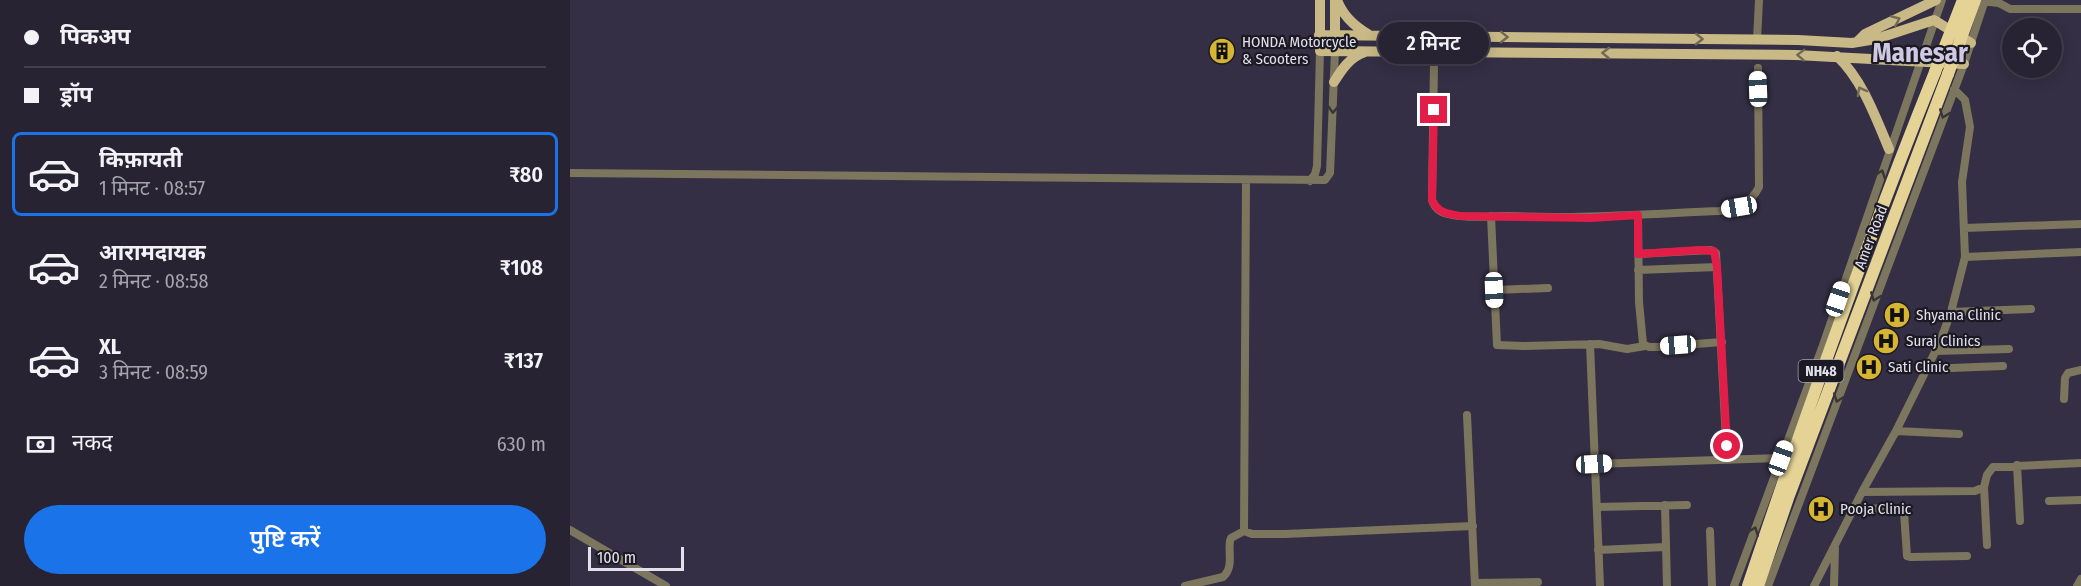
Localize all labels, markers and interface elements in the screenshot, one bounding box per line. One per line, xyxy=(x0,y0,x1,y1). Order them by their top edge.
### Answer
one-way arrow xyxy=(1890,15,1901,27)
map controls xyxy=(2002,18,2062,78)
button: locate xyxy=(2002,18,2062,78)
text: पिकअप xyxy=(60,23,131,50)
callout: 2 मिनट xyxy=(1378,23,1490,65)
text: 2 मिनट xyxy=(1406,31,1461,55)
one-way arrow xyxy=(1499,31,1508,43)
place label: HONDA Motorcycle & Scooters xyxy=(1242,33,1356,68)
one-way arrow xyxy=(1694,33,1703,45)
building icon: HONDA Motorcycle & Scooters xyxy=(1207,36,1237,66)
district label: Manesar xyxy=(1872,37,1968,69)
one-way arrow xyxy=(1601,47,1610,59)
one-way arrow xyxy=(1796,49,1805,61)
car xyxy=(1748,71,1768,107)
text: ड्रॉप xyxy=(60,81,93,108)
one-way arrow xyxy=(1857,86,1868,97)
route end xyxy=(1420,96,1447,123)
one-way arrow xyxy=(1327,105,1339,114)
one-way arrow xyxy=(1939,108,1951,119)
text: किफ़ायती xyxy=(99,146,183,173)
icon: car xyxy=(27,147,81,201)
text: ₹80 xyxy=(509,161,543,188)
one-way arrow xyxy=(1874,169,1886,180)
text: 1 मिनट · 08:57 xyxy=(99,176,205,200)
car xyxy=(1720,195,1758,219)
street label: Amer Road xyxy=(1851,203,1891,271)
text: आरामदायक xyxy=(99,239,206,266)
icon: car xyxy=(27,240,81,294)
text: ₹108 xyxy=(500,254,543,281)
text: 2 मिनट · 08:58 xyxy=(99,269,208,293)
car xyxy=(1484,272,1504,308)
car xyxy=(1824,279,1852,319)
one-way arrow xyxy=(1870,291,1883,302)
hospital icon: Shyama Clinic xyxy=(1882,300,1912,330)
place label: Shyama Clinic xyxy=(1916,306,2001,324)
hospital icon: Suraj Clinics xyxy=(1871,326,1901,356)
place label: Suraj Clinics xyxy=(1906,332,1980,350)
icon: car xyxy=(27,333,81,387)
text: XL xyxy=(99,333,121,360)
car xyxy=(1659,335,1697,355)
text: ₹137 xyxy=(504,347,543,374)
hospital icon: Sati Clinic xyxy=(1854,352,1884,382)
place label: Sati Clinic xyxy=(1888,358,1949,376)
text: 3 मिनट · 08:59 xyxy=(99,360,208,384)
road number: NH48 xyxy=(1798,360,1844,382)
one-way arrow xyxy=(1832,392,1845,403)
icon: cash xyxy=(24,428,57,461)
text: नकद xyxy=(72,429,113,456)
text: 630 m xyxy=(497,432,546,456)
route start xyxy=(1713,432,1740,459)
car xyxy=(1766,438,1796,478)
car xyxy=(1576,454,1612,474)
hospital icon: Pooja Clinic xyxy=(1806,494,1836,524)
place label: Pooja Clinic xyxy=(1840,500,1912,518)
button: पुष्टि करें xyxy=(24,505,546,574)
one-way arrow xyxy=(1747,526,1760,537)
scale bar xyxy=(588,544,684,572)
text: 100 m xyxy=(597,548,636,567)

